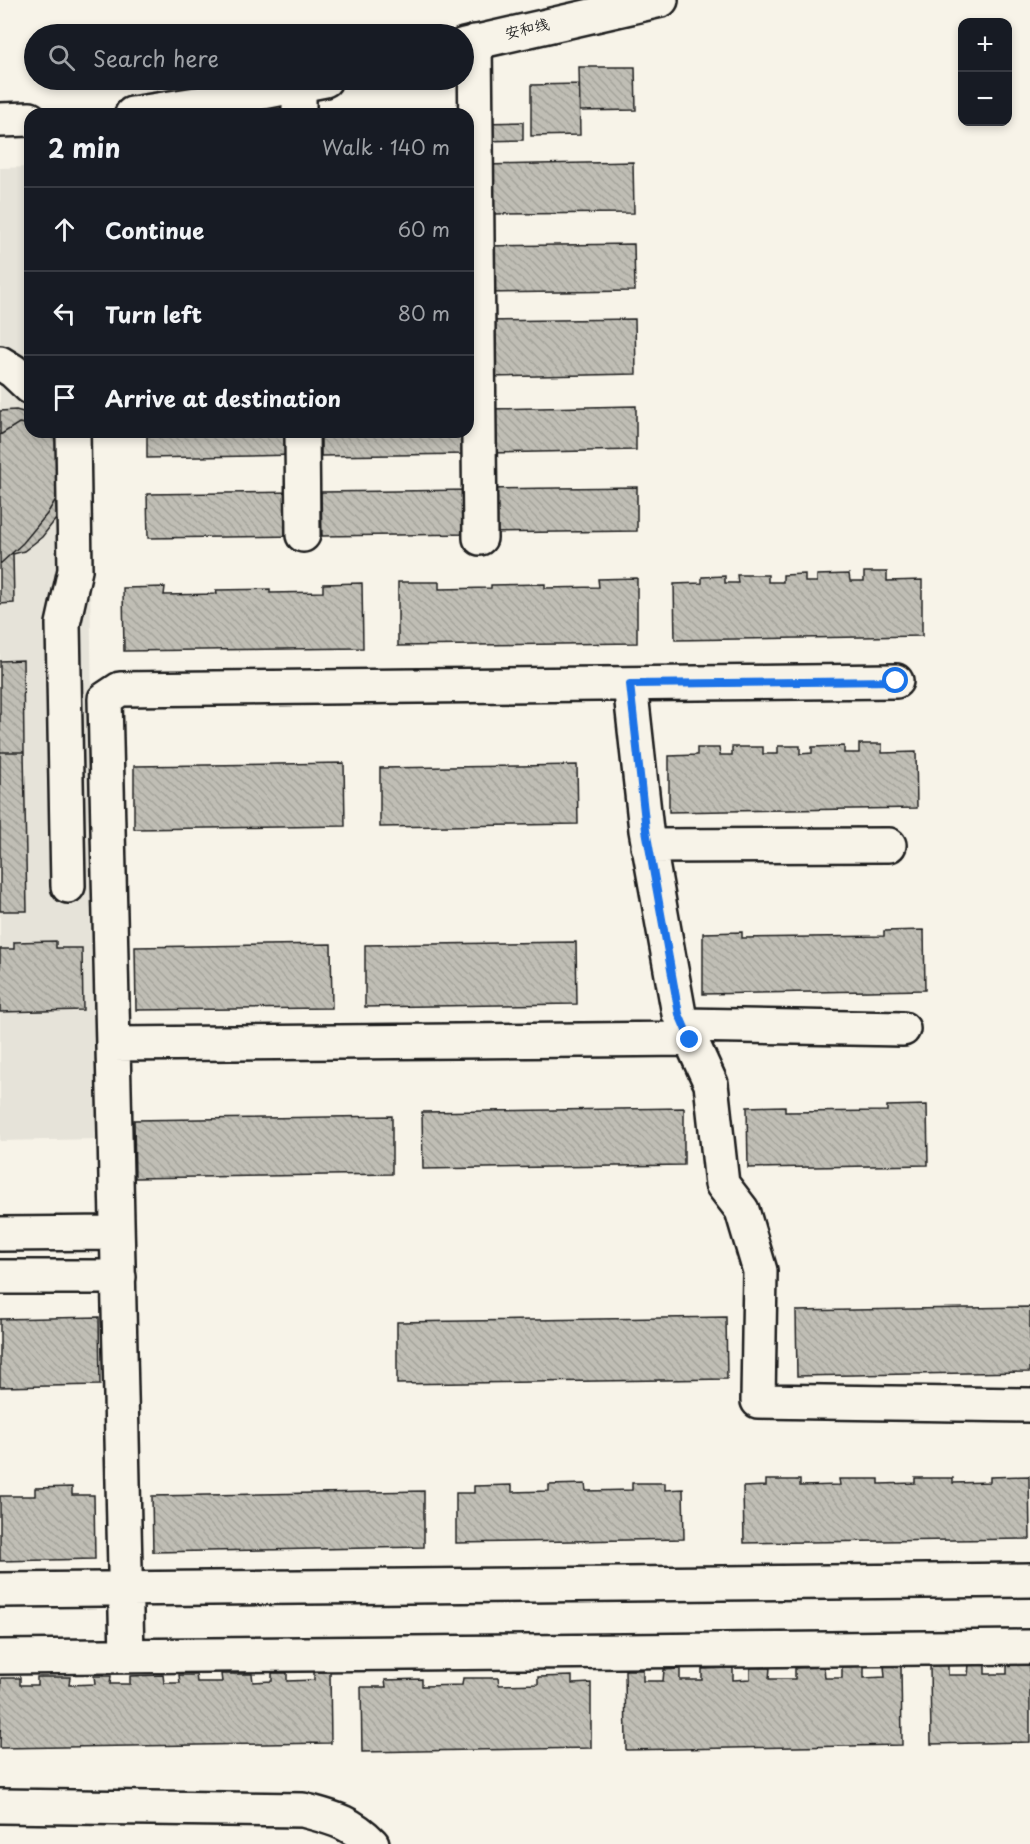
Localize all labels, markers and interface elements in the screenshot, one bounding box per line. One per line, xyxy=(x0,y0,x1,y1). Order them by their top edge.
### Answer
street label: 安和线 xyxy=(502,11,551,44)
map controls xyxy=(958,18,1012,126)
button: + xyxy=(958,18,1012,72)
search box xyxy=(24,24,474,90)
icon: search xyxy=(45,41,78,74)
text: Search here xyxy=(93,41,219,74)
button: − xyxy=(958,72,1012,126)
text: 2 min xyxy=(48,128,121,167)
text: Walk · 140 m xyxy=(322,132,450,162)
icon: ahead xyxy=(48,213,81,246)
text: Continue xyxy=(105,213,204,246)
text: 60 m xyxy=(398,214,450,244)
icon: left xyxy=(48,297,81,330)
text: Turn left xyxy=(105,297,202,330)
text: 80 m xyxy=(398,298,450,328)
icon: arrive xyxy=(48,381,81,414)
text: Arrive at destination xyxy=(105,381,341,414)
route start xyxy=(882,667,908,693)
route end xyxy=(676,1026,702,1052)

